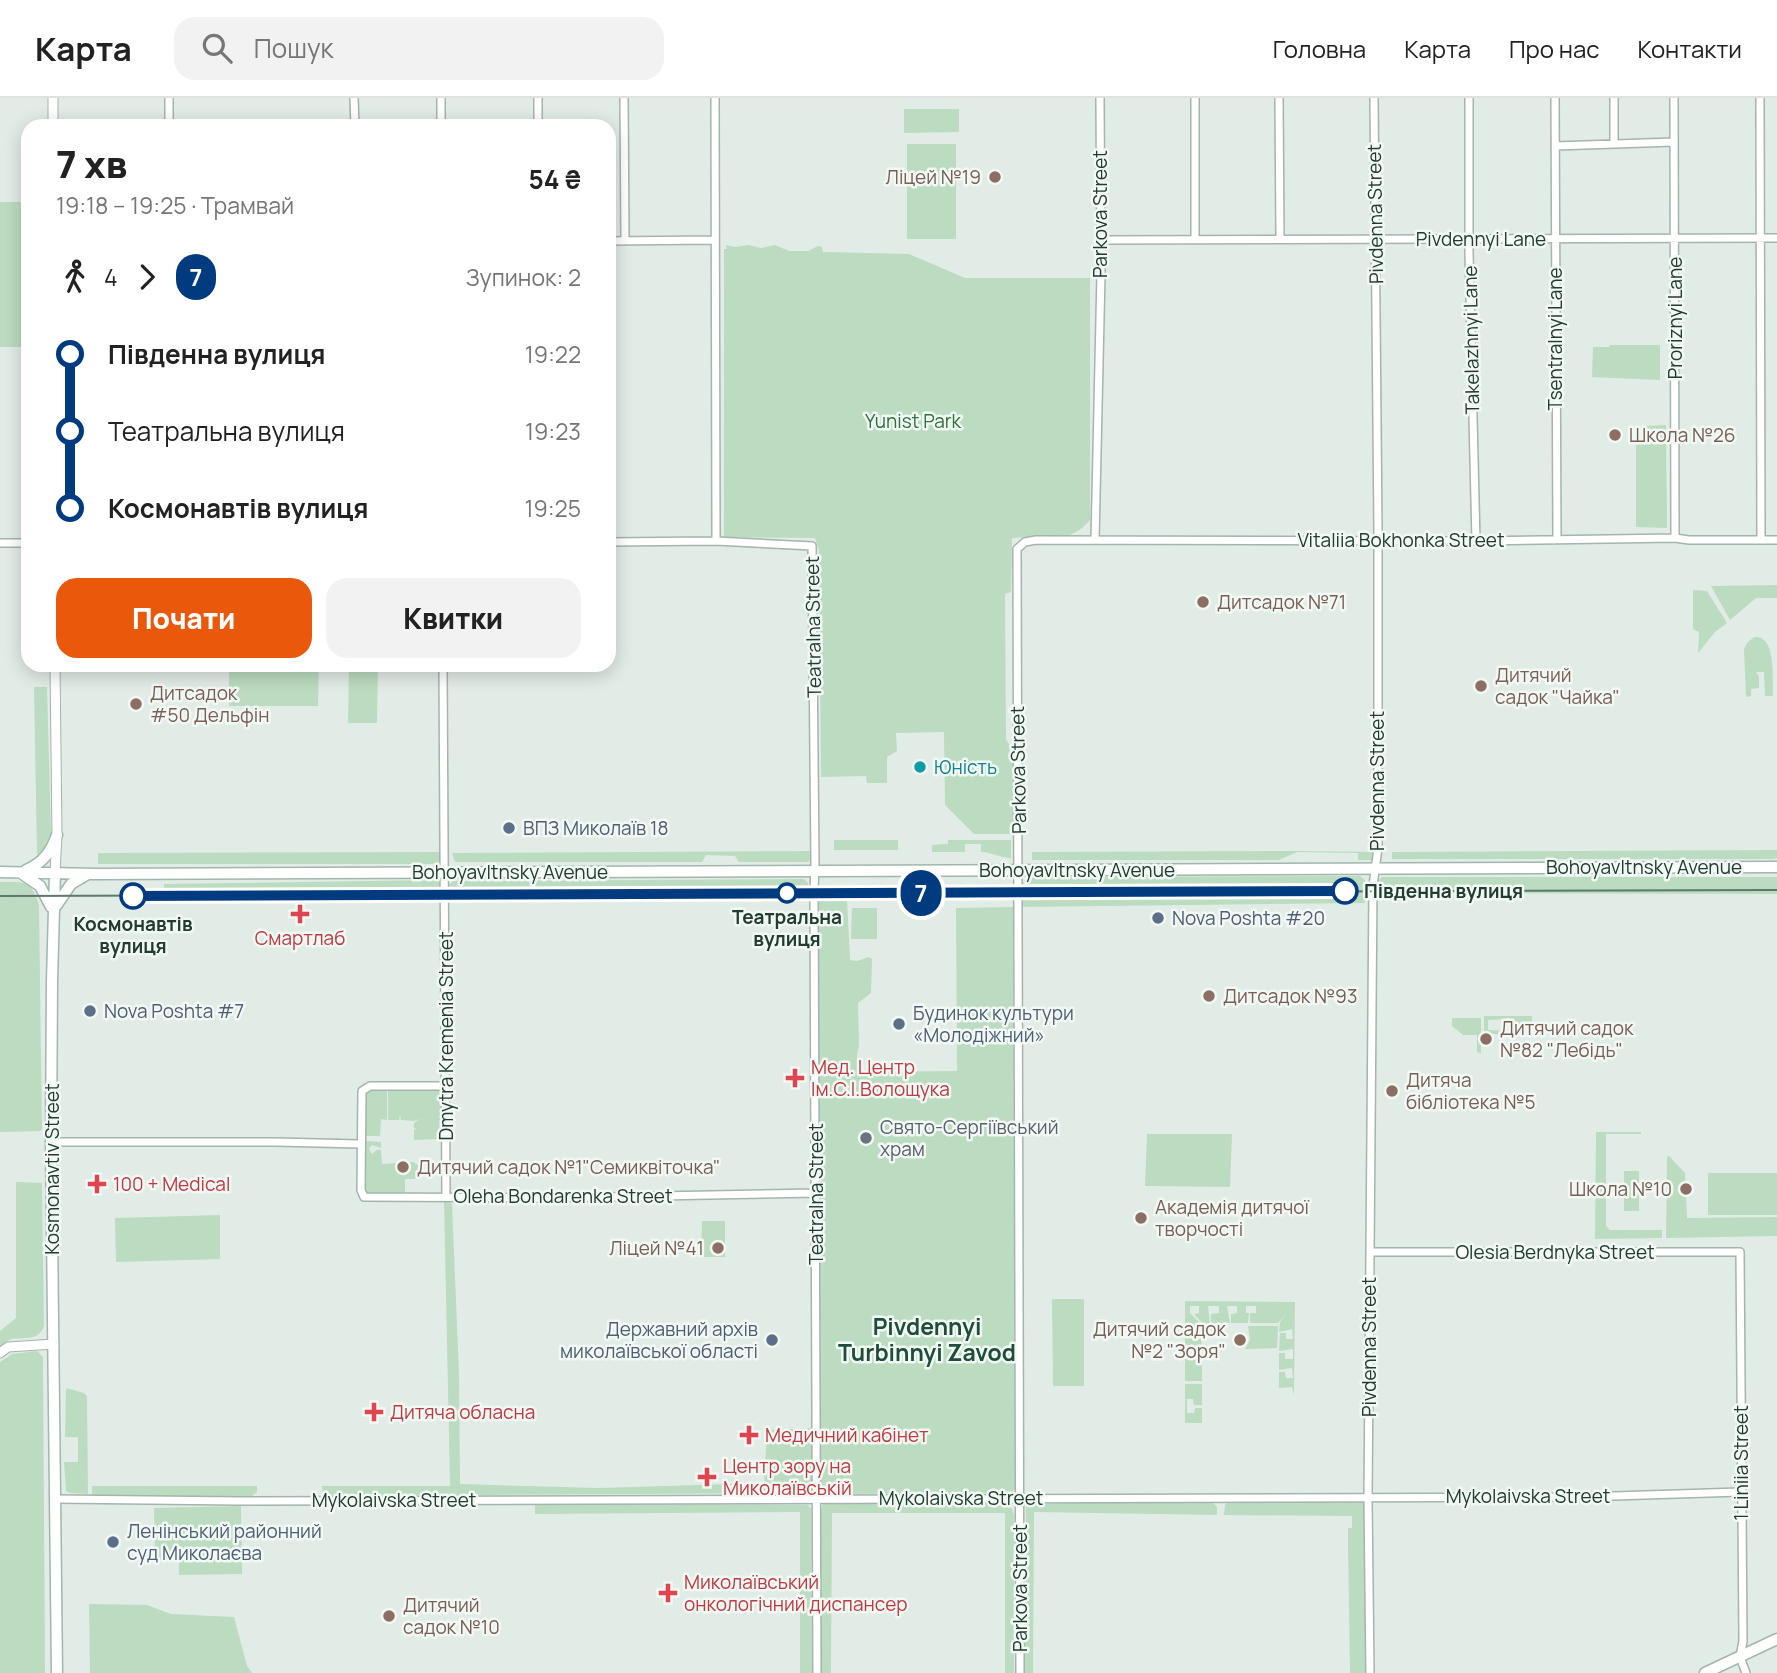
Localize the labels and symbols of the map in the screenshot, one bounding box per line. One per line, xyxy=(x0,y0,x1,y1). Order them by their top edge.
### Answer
street label: Pivdenna Street xyxy=(1361,144,1389,284)
street label: Parkova Street xyxy=(1087,150,1113,278)
place label: Ліцей №19 xyxy=(886,164,981,190)
marker: Ліцей №19 xyxy=(987,169,1003,185)
street label: Pivdennyi Lane xyxy=(1416,226,1546,252)
street label: Proriznyi Lane xyxy=(1662,257,1688,379)
street label: Takelazhnyi Lane xyxy=(1457,265,1485,415)
street label: Tsentralnyi Lane xyxy=(1542,267,1568,411)
park label: Yunist Park xyxy=(865,408,962,434)
place label: Школа №26 xyxy=(1629,422,1736,448)
marker: Школа №26 xyxy=(1607,427,1623,443)
street label: Vitaliia Bokhonka Street xyxy=(1297,527,1505,553)
street label: Teatralna Street xyxy=(799,556,827,698)
place label: Дитсадок №71 xyxy=(1217,589,1346,615)
marker: Дитсадок №71 xyxy=(1195,594,1211,610)
place label: Дитячий садок "Чайка" xyxy=(1495,662,1620,710)
marker: Дитячий садок "Чайка" xyxy=(1473,678,1489,694)
place label: Дитсадок #50 Дельфін xyxy=(150,680,269,728)
marker: Дитсадок #50 Дельфін xyxy=(128,696,144,712)
street label: Parkova Street xyxy=(1004,706,1032,834)
street label: Pivdenna Street xyxy=(1364,711,1390,851)
place label: Юність xyxy=(934,754,997,780)
marker: Юність xyxy=(912,759,928,775)
place label: ВПЗ Миколаїв 18 xyxy=(523,815,669,841)
marker: ВПЗ Миколаїв 18 xyxy=(501,820,517,836)
street label: Bohoyavltnsky Avenue xyxy=(1546,854,1742,880)
street label: Bohoyavltnsky Avenue xyxy=(979,857,1175,883)
street label: Bohoyavltnsky Avenue xyxy=(412,859,608,885)
line badge: 7 xyxy=(898,870,944,916)
marker: Південна вулиця xyxy=(1332,878,1358,904)
place label: Південна вулиця xyxy=(1364,878,1523,904)
marker: Космонавтів вулиця xyxy=(120,883,146,909)
marker: Театральна вулиця xyxy=(777,883,797,903)
marker: Смартлаб xyxy=(290,904,310,924)
place label: Театральна вулиця xyxy=(732,904,842,952)
place label: Nova Poshta #20 xyxy=(1172,905,1325,931)
marker: Nova Poshta #20 xyxy=(1150,910,1166,926)
place label: Космонавтів вулиця xyxy=(73,911,193,959)
place label: Смартлаб xyxy=(255,925,345,951)
street label: Dmytra Kremenia Street xyxy=(433,931,459,1141)
place label: Дитсадок №93 xyxy=(1223,983,1357,1009)
marker: Дитсадок №93 xyxy=(1201,988,1217,1004)
place label: Nova Poshta #7 xyxy=(104,998,244,1024)
place label: Будинок культури «Молодіжний» xyxy=(913,1000,1074,1048)
marker: Nova Poshta #7 xyxy=(82,1003,98,1019)
place label: Дитячий садок №82 "Лебідь" xyxy=(1500,1015,1634,1063)
marker: Будинок культури «Молодіжний» xyxy=(891,1016,907,1032)
marker: Дитячий садок №82 "Лебідь" xyxy=(1478,1031,1494,1047)
place label: Мед. Центр Ім.С.І.Волощука xyxy=(811,1054,950,1102)
place label: Дитяча бібліотека №5 xyxy=(1406,1067,1535,1115)
marker: Мед. Центр Ім.С.І.Волощука xyxy=(785,1068,805,1088)
street label: Kosmonavtiv Street xyxy=(39,1083,65,1255)
marker: Дитяча бібліотека №5 xyxy=(1384,1083,1400,1099)
place label: Свято-Сергіївський храм xyxy=(880,1114,1058,1162)
street label: Teatralna Street xyxy=(803,1123,829,1265)
marker: Свято-Сергіївський храм xyxy=(858,1130,874,1146)
place label: Дитячий садок №1"Семиквіточка" xyxy=(417,1154,721,1180)
marker: Дитячий садок №1"Семиквіточка" xyxy=(395,1159,411,1175)
place label: 100 + Medical xyxy=(113,1171,230,1197)
marker: 100 + Medical xyxy=(87,1174,107,1194)
place label: Школа №10 xyxy=(1569,1176,1672,1202)
marker: Школа №10 xyxy=(1678,1181,1694,1197)
street label: Oleha Bondarenka Street xyxy=(453,1183,673,1209)
place label: Академія дитячої творчості xyxy=(1155,1194,1310,1242)
marker: Академія дитячої творчості xyxy=(1133,1210,1149,1226)
place label: Ліцей №41 xyxy=(609,1235,704,1261)
street label: Olesia Berdnyka Street xyxy=(1455,1239,1655,1265)
marker: Ліцей №41 xyxy=(710,1240,726,1256)
street label: Pivdenna Street xyxy=(1356,1277,1382,1417)
district label: Pivdennyi Turbinnyi Zavod xyxy=(838,1310,1016,1368)
place label: Державний архів миколаївської області xyxy=(560,1316,758,1364)
place label: Дитячий садок №2 "Зоря" xyxy=(1093,1316,1227,1364)
marker: Державний архів миколаївської області xyxy=(764,1332,780,1348)
marker: Дитячий садок №2 "Зоря" xyxy=(1232,1332,1248,1348)
place label: Дитяча обласна xyxy=(390,1399,535,1425)
marker: Дитяча обласна xyxy=(364,1402,384,1422)
street label: 1 Liniia Street xyxy=(1728,1405,1754,1521)
place label: Медичний кабінет xyxy=(765,1422,929,1448)
marker: Медичний кабінет xyxy=(739,1425,759,1445)
place label: Центр зору на Миколаївській xyxy=(723,1453,852,1501)
marker: Центр зору на Миколаївській xyxy=(697,1467,717,1487)
street label: Mykolaivska Street xyxy=(1446,1483,1610,1509)
street label: Mykolaivska Street xyxy=(879,1485,1043,1511)
street label: Mykolaivska Street xyxy=(312,1487,476,1513)
place label: Ленінський районний суд Миколаєва xyxy=(127,1518,322,1566)
street label: Parkova Street xyxy=(1007,1524,1033,1652)
marker: Ленінський районний суд Миколаєва xyxy=(105,1534,121,1550)
place label: Миколаївський онкологічний диспансер xyxy=(684,1569,908,1617)
marker: Миколаївський онкологічний диспансер xyxy=(658,1583,678,1603)
place label: Дитячий садок №10 xyxy=(403,1592,500,1640)
marker: Дитячий садок №10 xyxy=(381,1608,397,1624)

